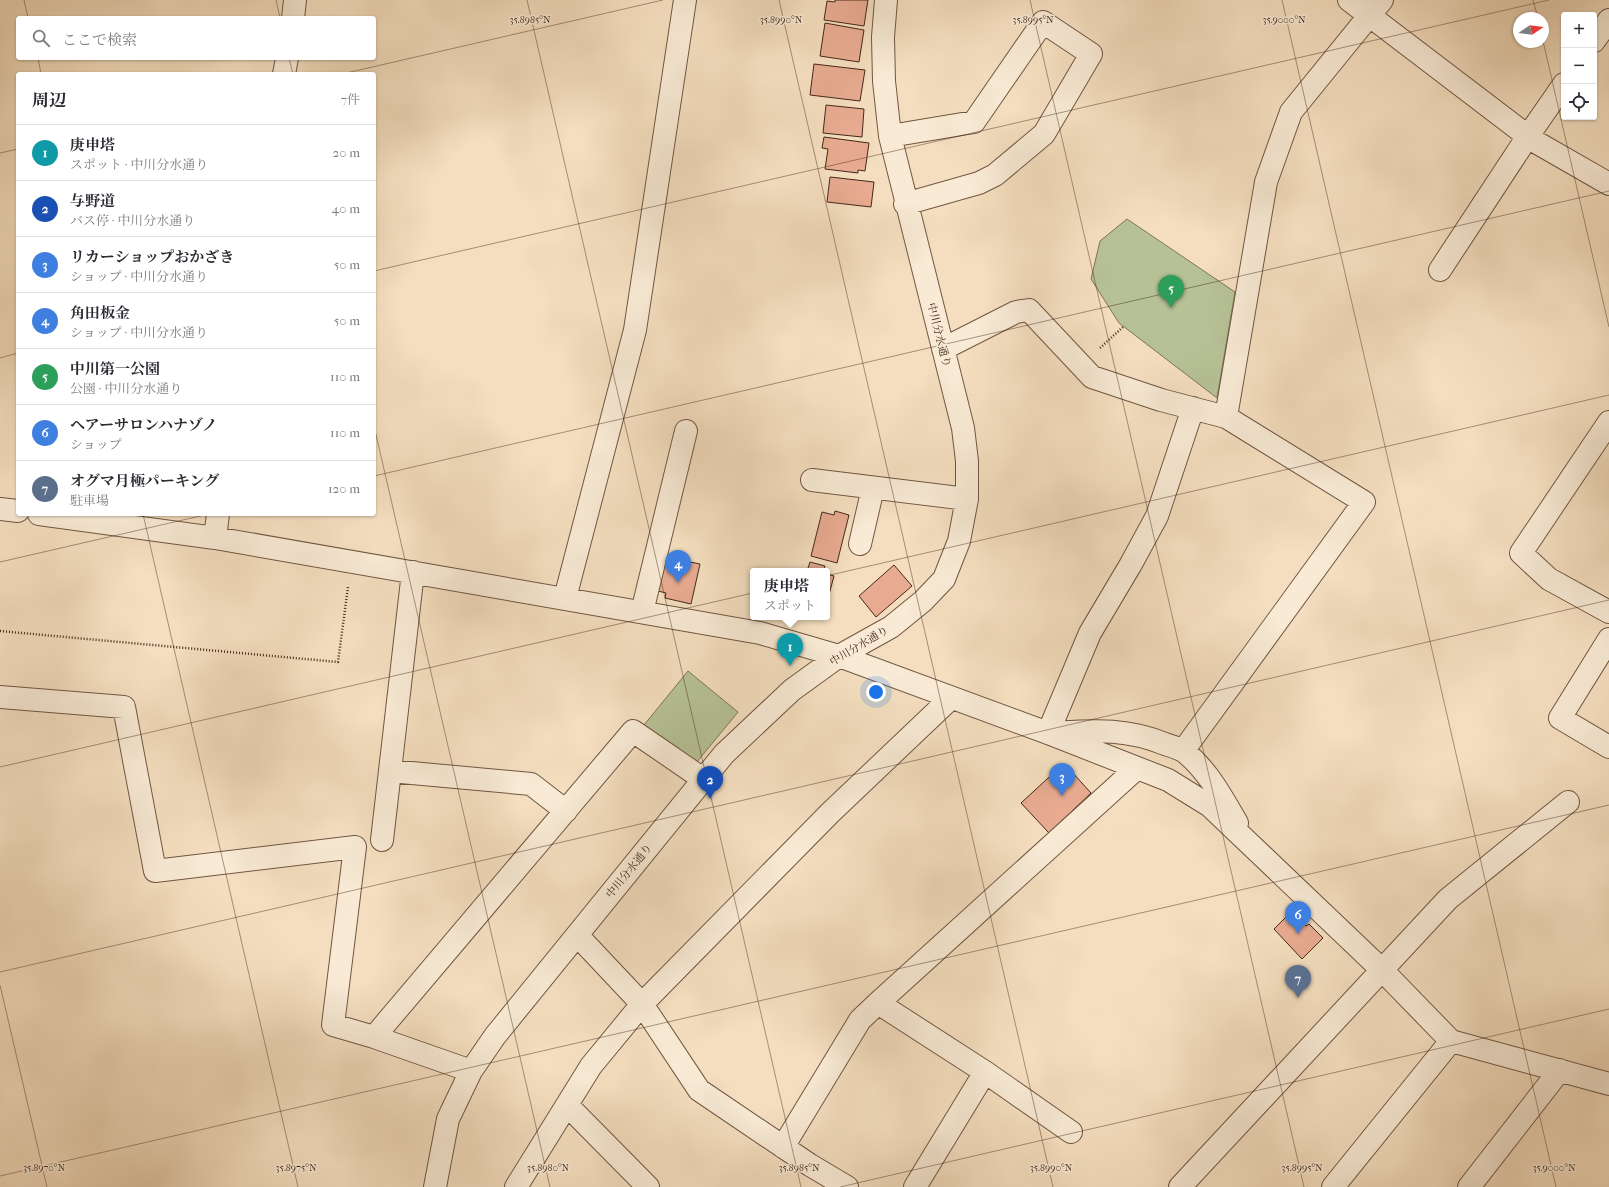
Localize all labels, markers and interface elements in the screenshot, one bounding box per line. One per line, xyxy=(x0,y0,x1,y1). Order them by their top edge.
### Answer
north arrow xyxy=(1513,12,1549,48)
map controls xyxy=(1561,12,1597,120)
button: + xyxy=(1561,12,1597,48)
text: 35.8985°N xyxy=(509,14,551,26)
text: 35.8990°N xyxy=(760,14,803,26)
text: 35.8995°N xyxy=(1012,14,1054,26)
text: 35.9000°N xyxy=(1262,14,1306,26)
search box xyxy=(16,16,376,60)
icon: search xyxy=(30,27,52,49)
text: ここで検索 xyxy=(62,31,137,49)
button: − xyxy=(1561,48,1597,84)
button: locate xyxy=(1561,84,1597,120)
text: 周辺 xyxy=(32,90,66,110)
text: 7件 xyxy=(341,92,360,107)
text: 庚申塔 xyxy=(70,136,115,154)
text: 1 xyxy=(43,145,47,160)
text: 20 m xyxy=(333,145,360,160)
text: スポット · 中川分水通り xyxy=(70,157,208,172)
text: 与野道 xyxy=(70,192,115,210)
text: 2 xyxy=(42,201,48,216)
text: 40 m xyxy=(332,201,360,216)
text: バス停 · 中川分水通り xyxy=(70,213,195,228)
text: リカーショップおかざき xyxy=(70,248,234,266)
text: 3 xyxy=(42,257,48,272)
text: 50 m xyxy=(334,257,360,272)
text: ショップ · 中川分水通り xyxy=(70,269,208,284)
pin: 5 xyxy=(1158,275,1184,308)
street label: 中川分水通り xyxy=(925,301,953,369)
text: 角田板金 xyxy=(70,304,130,322)
text: 4 xyxy=(41,313,49,328)
text: 50 m xyxy=(334,313,360,328)
text: ショップ · 中川分水通り xyxy=(70,325,208,340)
text: 中川第一公園 xyxy=(70,360,160,378)
text: 5 xyxy=(42,369,48,384)
text: 110 m xyxy=(330,369,360,384)
text: 公園 · 中川分水通り xyxy=(70,381,182,396)
text: ヘアーサロンハナゾノ xyxy=(70,416,217,434)
text: 6 xyxy=(41,425,49,440)
text: 110 m xyxy=(330,425,360,440)
text: ショップ xyxy=(70,437,122,452)
text: オグマ月極パーキング xyxy=(70,472,219,490)
text: 7 xyxy=(42,481,48,496)
text: 120 m xyxy=(328,481,360,496)
text: 駐車場 xyxy=(70,493,109,508)
pin: 4 xyxy=(665,550,691,583)
popup xyxy=(750,568,830,620)
text: 庚申塔 xyxy=(764,577,809,595)
text: スポット xyxy=(764,598,816,613)
street label: 中川分水通り xyxy=(827,623,891,669)
pin: 1 xyxy=(777,633,803,666)
your location xyxy=(866,682,886,702)
pin: 3 xyxy=(1049,763,1075,796)
pin: 2 xyxy=(697,766,723,799)
street label: 中川分水通り xyxy=(603,841,655,901)
pin: 6 xyxy=(1285,901,1311,934)
pin: 7 xyxy=(1285,965,1311,998)
text: 35.8970°N xyxy=(23,1162,65,1174)
text: 35.8975°N xyxy=(275,1162,317,1174)
text: 35.8980°N xyxy=(527,1162,570,1174)
text: 35.8985°N xyxy=(778,1162,820,1174)
text: 35.8990°N xyxy=(1030,1162,1073,1174)
text: 35.8995°N xyxy=(1281,1162,1323,1174)
text: 35.9000°N xyxy=(1532,1162,1576,1174)

